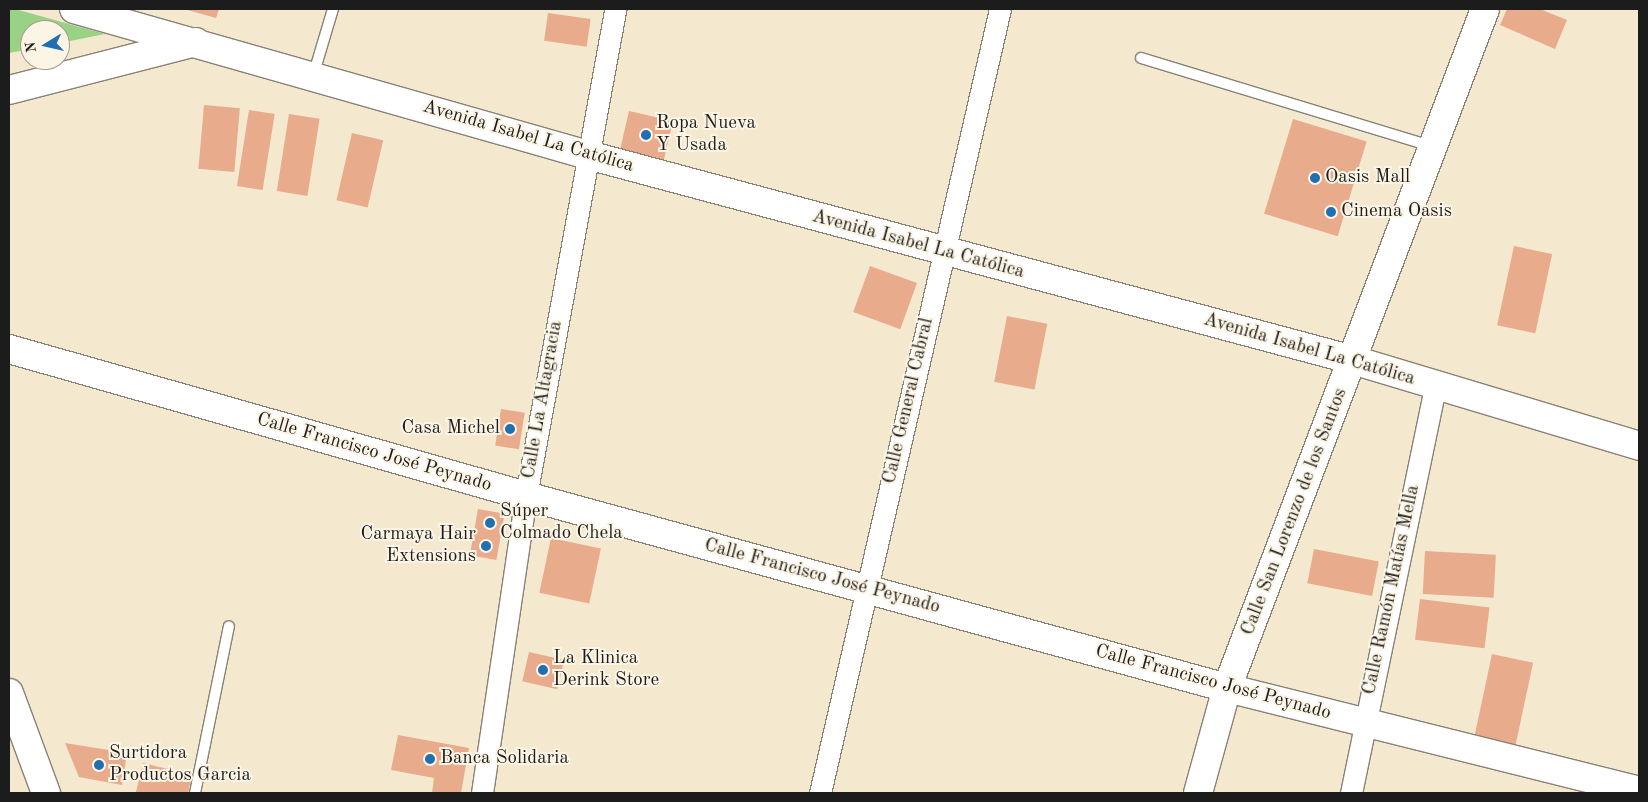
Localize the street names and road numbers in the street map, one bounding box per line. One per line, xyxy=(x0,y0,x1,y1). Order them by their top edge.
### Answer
street label: Avenida Isabel La Católica xyxy=(420,96,636,178)
street label: Avenida Isabel La Católica xyxy=(809,206,1027,284)
street label: Avenida Isabel La Católica xyxy=(1201,309,1417,391)
street label: Calle General Cabral xyxy=(879,316,939,486)
street label: Calle La Altagracia xyxy=(518,319,568,481)
street label: Calle San Lorenzo de los Santos xyxy=(1237,385,1353,639)
street label: Calle Francisco José Peynado xyxy=(254,409,494,497)
street label: Calle Ramón Matías Mella xyxy=(1359,483,1425,697)
street label: Calle Francisco José Peynado xyxy=(702,535,942,619)
street label: Calle Francisco José Peynado xyxy=(1093,641,1333,725)

